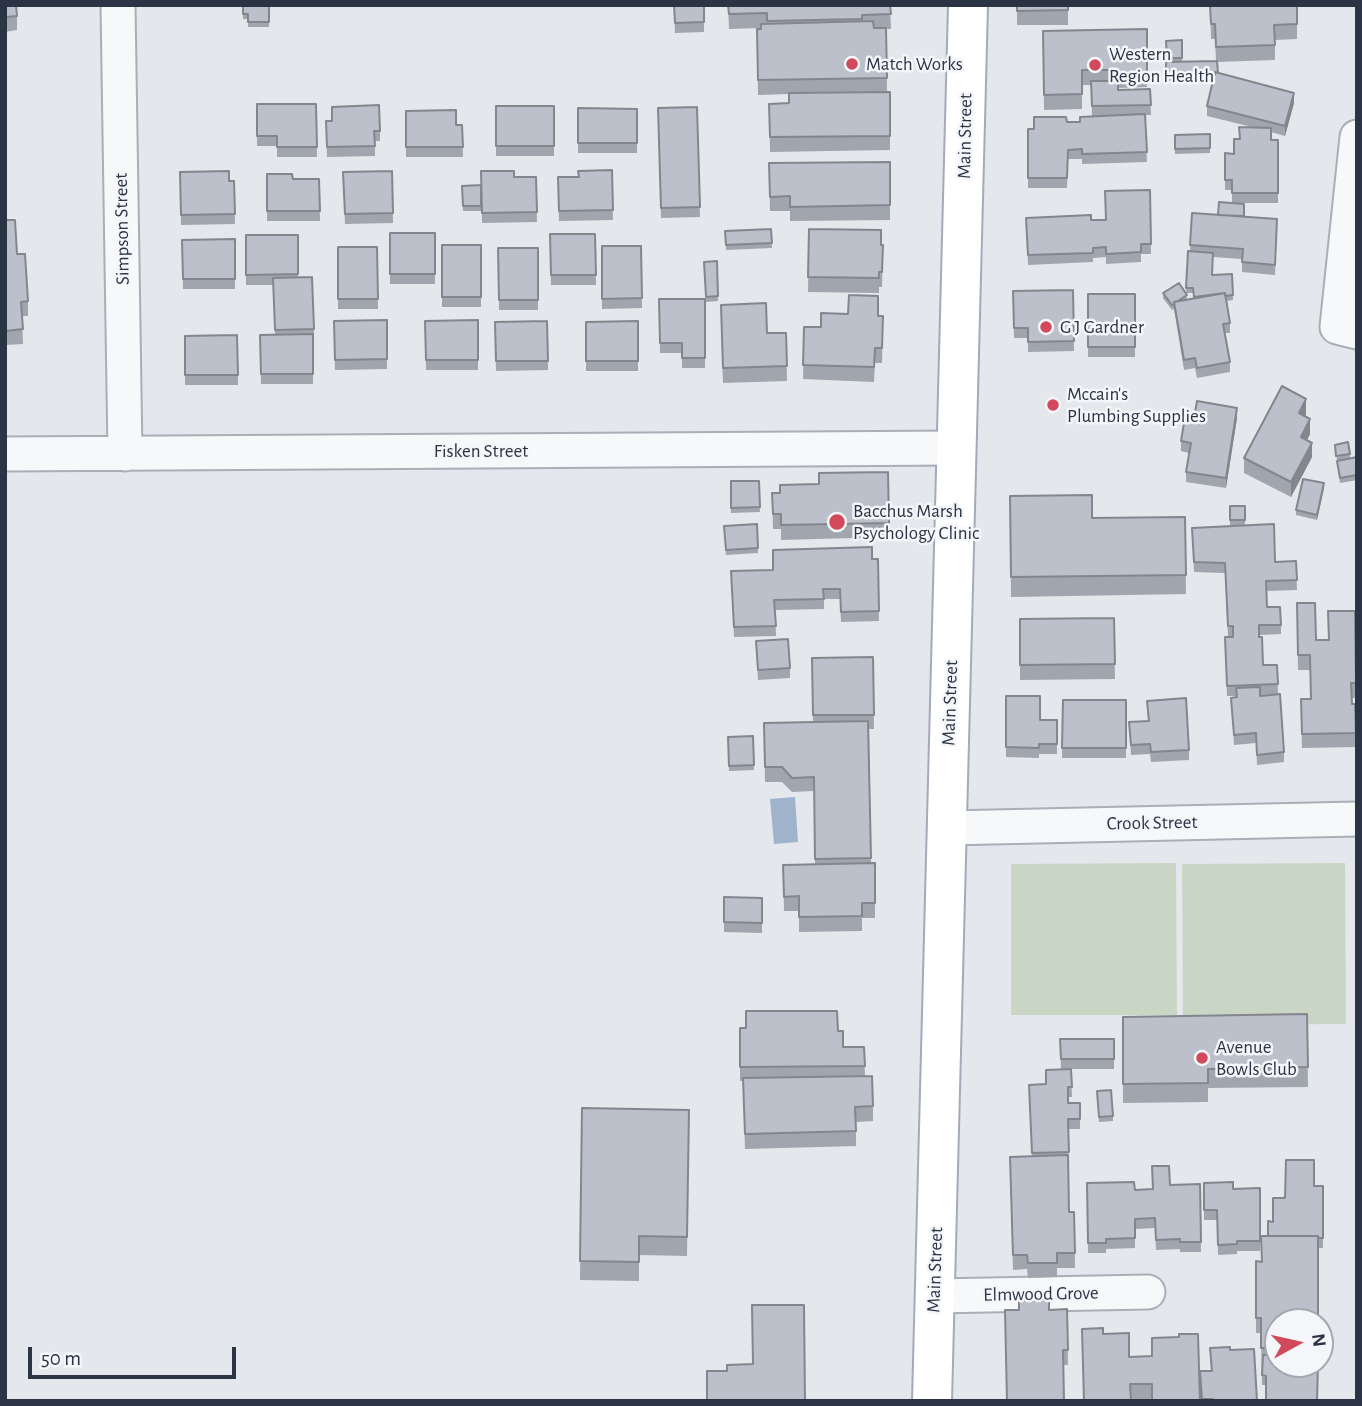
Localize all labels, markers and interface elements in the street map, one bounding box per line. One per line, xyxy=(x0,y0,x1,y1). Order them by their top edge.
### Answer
place label: Western Region Health xyxy=(1109,43,1214,87)
place label: Match Works xyxy=(866,53,963,75)
marker: Match Works xyxy=(844,56,860,72)
marker: Western Region Health xyxy=(1087,57,1103,73)
street label: Main Street xyxy=(953,93,977,179)
street label: Simpson Street xyxy=(110,173,134,285)
place label: G J Gardner xyxy=(1060,316,1144,338)
marker: G J Gardner xyxy=(1038,319,1054,335)
place label: Mccain's Plumbing Supplies xyxy=(1067,383,1206,427)
marker: Mccain's Plumbing Supplies xyxy=(1045,397,1061,413)
street label: Fisken Street xyxy=(434,440,528,462)
place label: Bacchus Marsh Psychology Clinic xyxy=(853,500,979,544)
marker: Bacchus Marsh Psychology Clinic xyxy=(827,512,847,532)
street label: Main Street xyxy=(937,660,963,746)
street label: Crook Street xyxy=(1106,811,1198,835)
place label: Avenue Bowls Club xyxy=(1216,1036,1297,1080)
marker: Avenue Bowls Club xyxy=(1194,1050,1210,1066)
street label: Main Street xyxy=(922,1227,948,1313)
street label: Elmwood Grove xyxy=(983,1282,1099,1306)
north arrow xyxy=(1264,1308,1334,1378)
scale bar xyxy=(32,1332,240,1376)
text: N xyxy=(1308,1332,1329,1348)
text: 50 m xyxy=(41,1348,81,1369)

